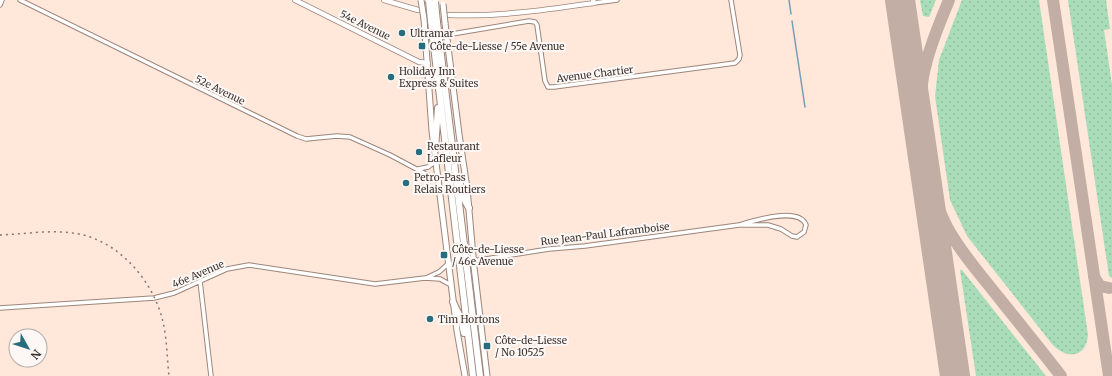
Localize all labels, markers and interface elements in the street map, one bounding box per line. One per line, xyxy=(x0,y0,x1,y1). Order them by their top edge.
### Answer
street label: 54e Avenue xyxy=(338,7,392,43)
place label: Ultramar xyxy=(410,27,454,40)
marker: Ultramar xyxy=(397,28,407,38)
place label: Côte-de-Liesse / 55e Avenue xyxy=(430,40,565,53)
marker: Côte-de-Liesse / 55e Avenue xyxy=(417,41,427,51)
street label: Avenue Chartier xyxy=(555,63,635,85)
place label: Holiday Inn Express & Suites xyxy=(399,65,478,90)
street label: 52e Avenue xyxy=(193,72,247,108)
marker: Holiday Inn Express & Suites xyxy=(386,72,396,82)
place label: Restaurant Lafleur xyxy=(427,140,480,165)
marker: Restaurant Lafleur xyxy=(414,147,424,157)
place label: Petro-Pass Relais Routiers xyxy=(414,171,486,196)
marker: Petro-Pass Relais Routiers xyxy=(401,178,411,188)
street label: Rue Jean-Paul Laframboise xyxy=(540,220,670,248)
place label: Côte-de-Liesse / 46e Avenue xyxy=(452,243,524,268)
marker: Côte-de-Liesse / 46e Avenue xyxy=(439,250,449,260)
street label: 46e Avenue xyxy=(170,257,226,291)
place label: Tim Hortons xyxy=(438,313,500,326)
marker: Tim Hortons xyxy=(425,314,435,324)
north arrow xyxy=(8,328,48,368)
place label: Côte-de-Liesse / No 10525 xyxy=(495,334,567,359)
marker: Côte-de-Liesse / No 10525 xyxy=(482,341,492,351)
text: N xyxy=(27,347,44,362)

